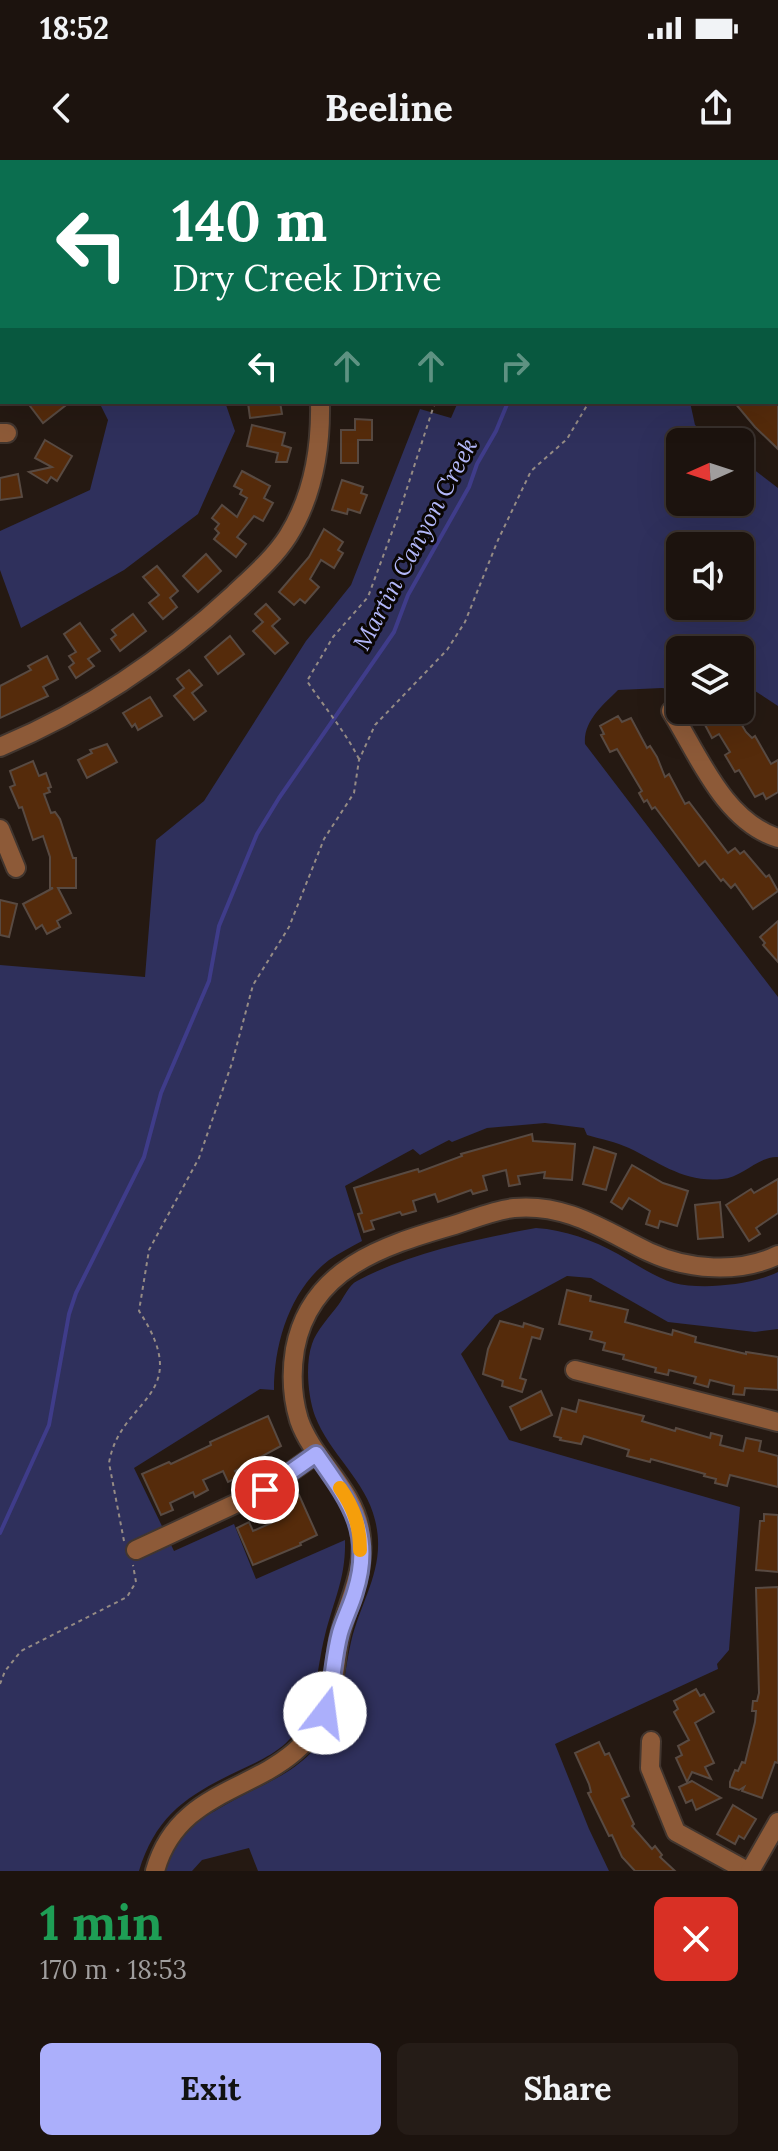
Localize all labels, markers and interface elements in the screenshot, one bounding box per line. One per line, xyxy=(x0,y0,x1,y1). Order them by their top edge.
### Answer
text: 18:52 xyxy=(40,9,109,47)
text: Beeline xyxy=(325,85,453,131)
icon: back xyxy=(40,86,84,130)
icon: share xyxy=(694,86,738,130)
text: 140 m xyxy=(172,185,327,256)
icon: left xyxy=(40,192,144,296)
text: Dry Creek Drive xyxy=(172,255,442,301)
icon: left xyxy=(241,344,285,388)
icon: ahead xyxy=(325,344,369,388)
icon: ahead xyxy=(409,344,453,388)
icon: right xyxy=(493,344,537,388)
north arrow xyxy=(666,428,754,516)
map controls xyxy=(666,428,754,724)
water label: Martin Canyon Creek xyxy=(346,432,484,656)
button: sound xyxy=(666,532,754,620)
button: layers xyxy=(666,636,754,724)
pin xyxy=(231,1456,299,1524)
icon: arrive xyxy=(243,1468,287,1512)
position arrow xyxy=(283,1671,367,1755)
text: 1 min xyxy=(40,1892,163,1953)
button: close xyxy=(654,1897,738,1981)
text: 170 m · 18:53 xyxy=(40,1953,187,1986)
button: Exit xyxy=(40,2043,381,2135)
button: Share xyxy=(397,2043,738,2135)

